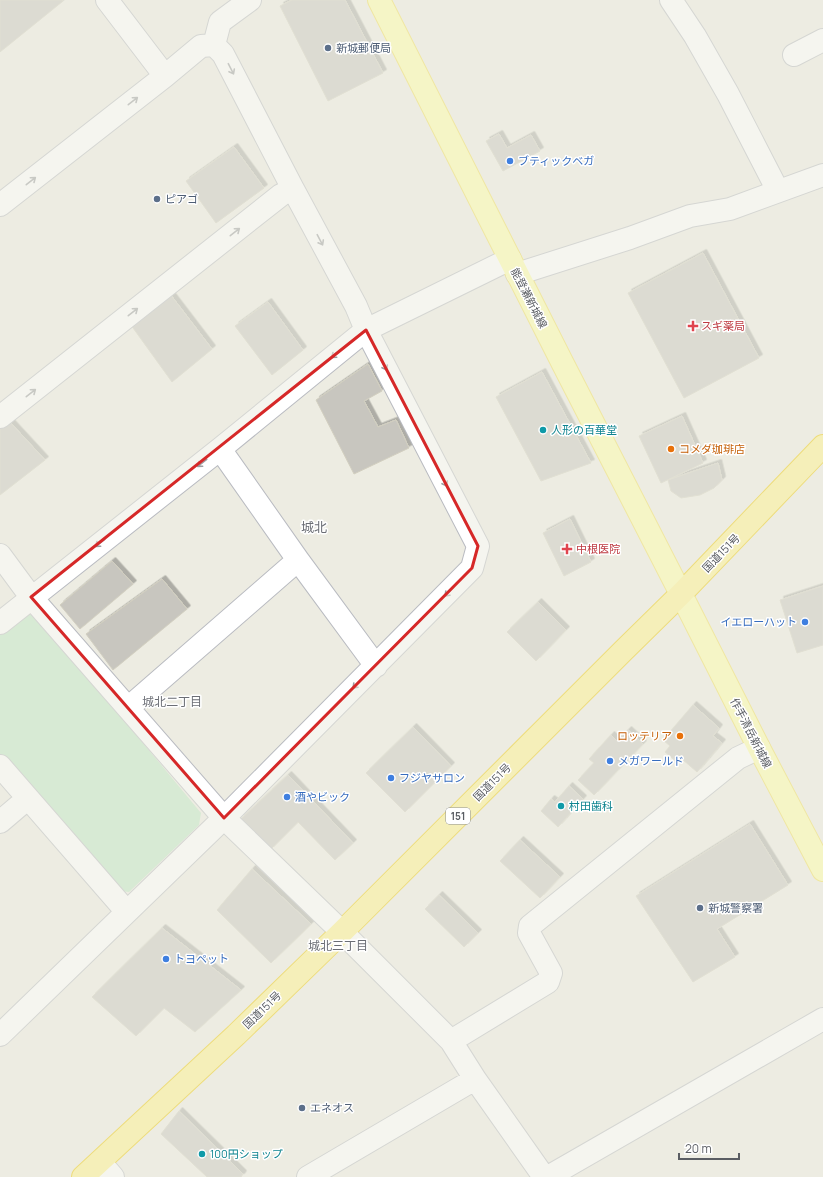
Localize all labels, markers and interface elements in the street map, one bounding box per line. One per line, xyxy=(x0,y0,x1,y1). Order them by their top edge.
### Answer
place label: 新城郵便局 xyxy=(336,40,391,55)
marker: 新城郵便局 xyxy=(323,43,333,53)
one-way arrow xyxy=(227,62,235,74)
one-way arrow xyxy=(128,97,139,106)
place label: ブティックベガ xyxy=(518,153,594,168)
marker: ブティックベガ xyxy=(505,156,515,166)
one-way arrow xyxy=(25,177,36,186)
place label: ピアゴ xyxy=(165,191,198,206)
marker: ピアゴ xyxy=(152,194,162,204)
one-way arrow xyxy=(229,227,240,236)
one-way arrow xyxy=(317,234,325,246)
street label: 能登瀬新城線 xyxy=(508,265,551,331)
one-way arrow xyxy=(127,308,138,317)
place label: スギ薬局 xyxy=(701,318,745,333)
marker: スギ薬局 xyxy=(688,321,698,331)
one-way arrow xyxy=(330,350,341,359)
one-way arrow xyxy=(381,359,389,371)
one-way arrow xyxy=(25,388,36,397)
place label: 人形の百華堂 xyxy=(551,422,617,437)
marker: 人形の百華堂 xyxy=(538,425,548,435)
place label: コメダ珈琲店 xyxy=(679,441,745,456)
marker: コメダ珈琲店 xyxy=(666,444,676,454)
one-way arrow xyxy=(197,458,208,467)
one-way arrow xyxy=(441,474,448,486)
district label: 城北 xyxy=(301,518,327,536)
street label: 国道151号 xyxy=(699,530,743,575)
one-way arrow xyxy=(94,539,105,547)
place label: 中根医院 xyxy=(576,541,620,556)
marker: 中根医院 xyxy=(561,543,573,555)
one-way arrow xyxy=(444,587,453,597)
place label: イエローハット xyxy=(720,614,797,629)
marker: イエローハット xyxy=(800,617,810,627)
one-way arrow xyxy=(352,680,362,689)
district label: 城北二丁目 xyxy=(142,693,202,710)
street label: 作手清岳新城線 xyxy=(727,695,776,770)
place label: ロッテリア xyxy=(617,728,672,743)
marker: ロッテリア xyxy=(675,731,685,741)
place label: メガワールド xyxy=(618,753,684,768)
marker: メガワールド xyxy=(605,756,615,766)
street label: 国道151号 xyxy=(469,759,514,804)
place label: フジヤサロン xyxy=(399,770,465,785)
marker: フジヤサロン xyxy=(386,773,396,783)
place label: 酒やビック xyxy=(295,789,350,804)
marker: 酒やビック xyxy=(282,792,292,802)
place label: 村田歯科 xyxy=(569,798,613,813)
marker: 村田歯科 xyxy=(556,801,566,811)
road number: 151 xyxy=(446,808,470,824)
place label: 新城警察署 xyxy=(708,900,763,915)
marker: 新城警察署 xyxy=(695,903,705,913)
district label: 城北三丁目 xyxy=(308,937,368,954)
place label: トヨペット xyxy=(174,951,229,966)
marker: トヨペット xyxy=(161,954,171,964)
street label: 国道151号 xyxy=(239,988,284,1032)
place label: エネオス xyxy=(310,1100,354,1115)
marker: エネオス xyxy=(297,1103,307,1113)
scale bar xyxy=(679,1135,739,1161)
text: 20 m xyxy=(685,1140,712,1157)
place label: 100円ショップ xyxy=(210,1146,283,1161)
marker: 100円ショップ xyxy=(197,1149,207,1159)

